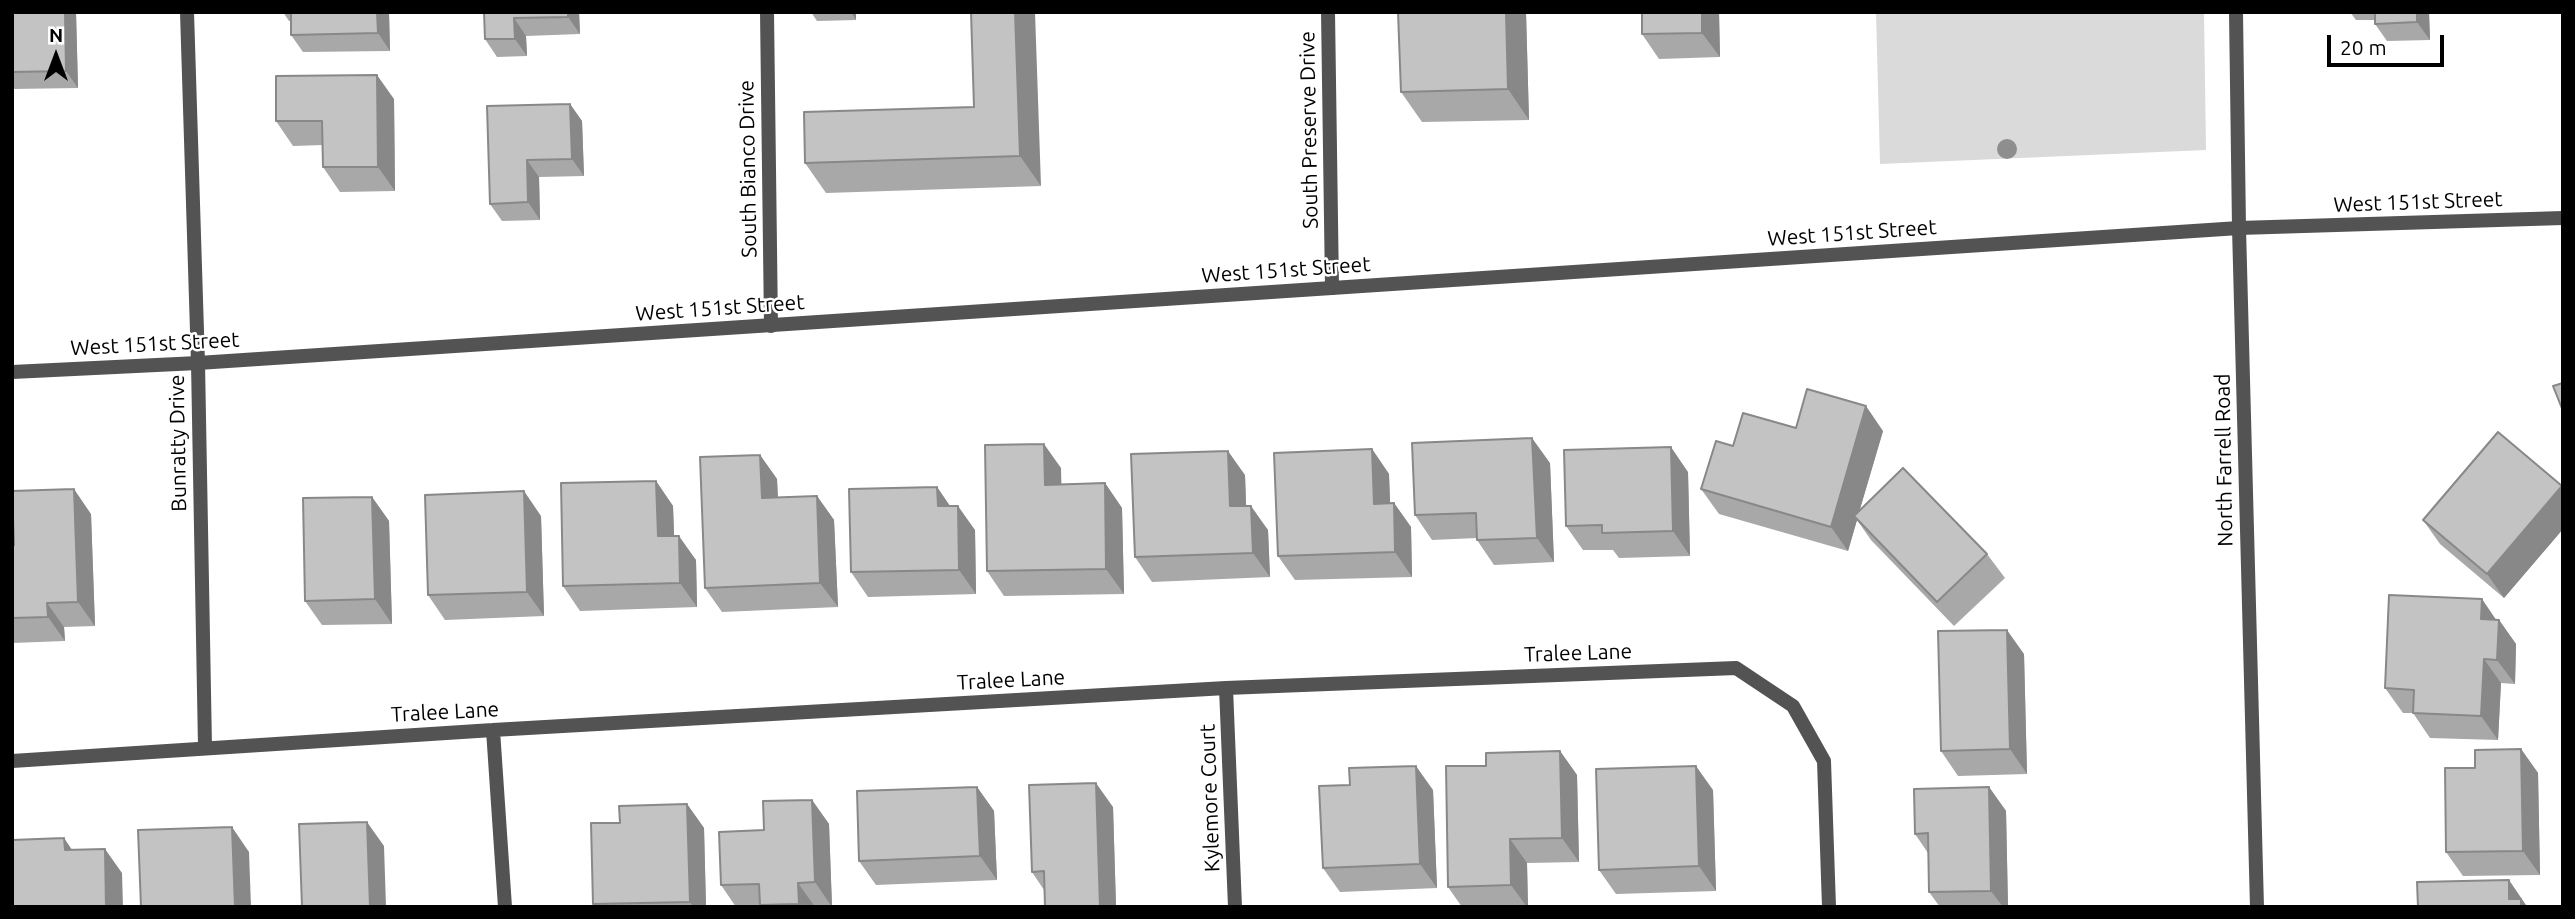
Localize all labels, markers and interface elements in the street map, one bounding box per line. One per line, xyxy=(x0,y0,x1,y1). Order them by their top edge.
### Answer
north arrow xyxy=(21,21,91,91)
scale bar xyxy=(2330,21,2447,65)
text: N xyxy=(49,24,63,46)
street label: South Preserve Drive xyxy=(1295,31,1323,229)
text: 20 m xyxy=(2340,35,2387,59)
street label: South Bianco Drive xyxy=(734,80,762,258)
street label: West 151st Street xyxy=(2333,186,2503,218)
street label: West 151st Street xyxy=(1767,215,1937,251)
street label: West 151st Street xyxy=(1201,252,1371,288)
street label: West 151st Street xyxy=(635,290,805,326)
street label: West 151st Street xyxy=(70,327,240,361)
street label: North Farrell Road xyxy=(2210,373,2238,547)
street label: Bunratty Drive xyxy=(164,374,192,512)
street label: Tralee Lane xyxy=(1523,639,1633,667)
street label: Tralee Lane xyxy=(956,665,1066,695)
street label: Tralee Lane xyxy=(390,697,500,727)
street label: Kylemore Court xyxy=(1195,724,1225,872)

